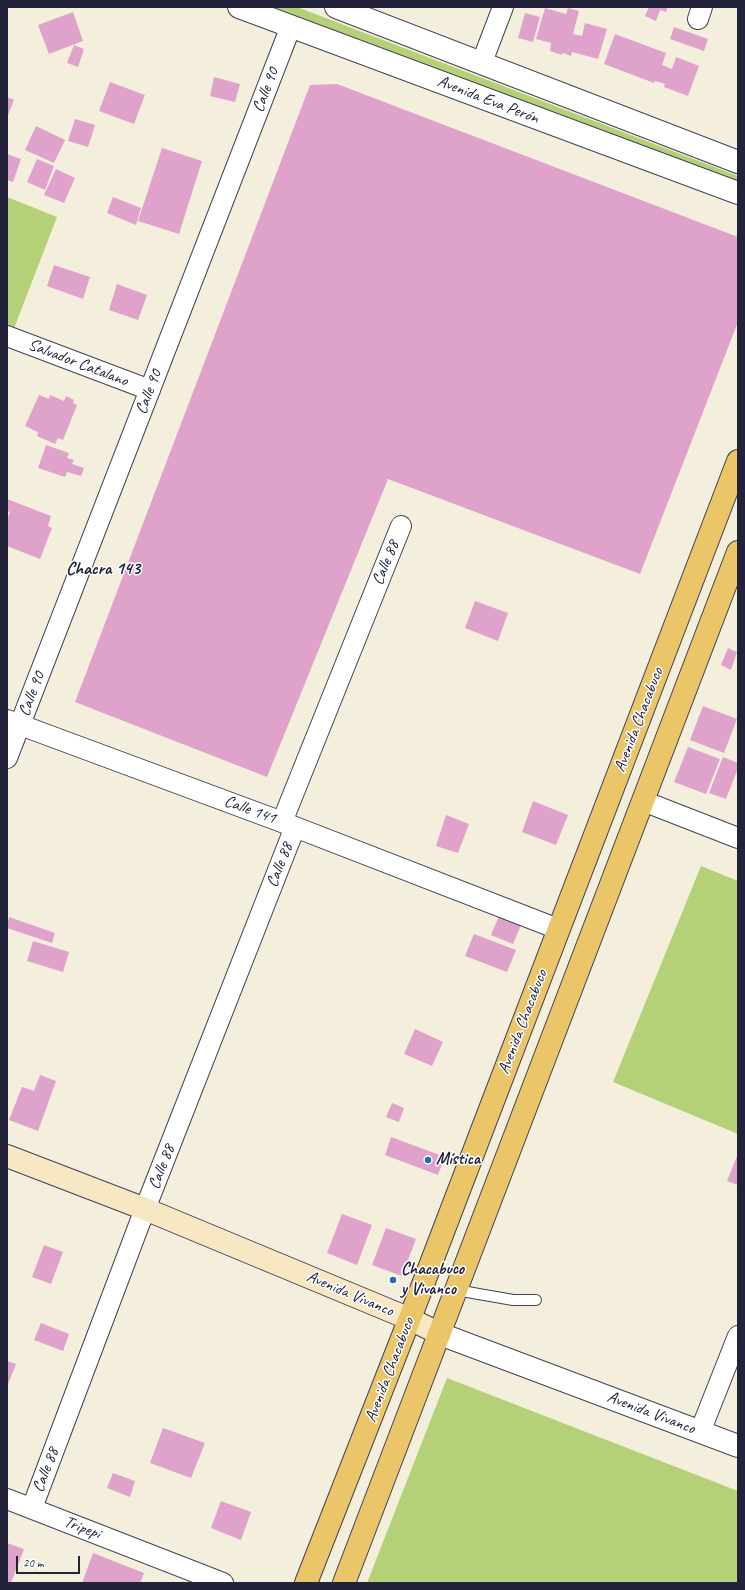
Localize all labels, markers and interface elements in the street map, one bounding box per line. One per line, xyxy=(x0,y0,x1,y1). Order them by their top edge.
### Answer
street label: Calle 90 xyxy=(248,65,284,115)
street label: Avenida Eva Perón xyxy=(434,71,542,129)
street label: Salvador Catalano xyxy=(25,335,131,391)
street label: Calle 90 xyxy=(131,367,167,417)
street label: Calle 88 xyxy=(368,538,404,588)
district label: Chacra 143 xyxy=(66,558,140,580)
street label: Avenida Chacabuco xyxy=(610,665,668,775)
street label: Calle 90 xyxy=(14,669,50,719)
street label: Calle 141 xyxy=(221,791,279,829)
street label: Calle 88 xyxy=(262,840,298,890)
street label: Avenida Chacabuco xyxy=(494,967,552,1077)
street label: Calle 88 xyxy=(144,1142,180,1192)
place label: Mística xyxy=(436,1150,480,1170)
marker: Mística xyxy=(423,1155,433,1165)
place label: Chacabuco y Vivanco xyxy=(401,1260,464,1300)
street label: Avenida Vivanco xyxy=(304,1267,396,1321)
marker: Chacabuco y Vivanco xyxy=(388,1275,398,1285)
street label: Avenida Chacabuco xyxy=(361,1315,419,1425)
street label: Avenida Vivanco xyxy=(604,1387,698,1439)
street label: Calle 88 xyxy=(28,1445,64,1495)
street label: Tripepi xyxy=(61,1512,103,1544)
scale bar xyxy=(18,1548,82,1574)
text: 20 m xyxy=(23,1555,43,1571)

